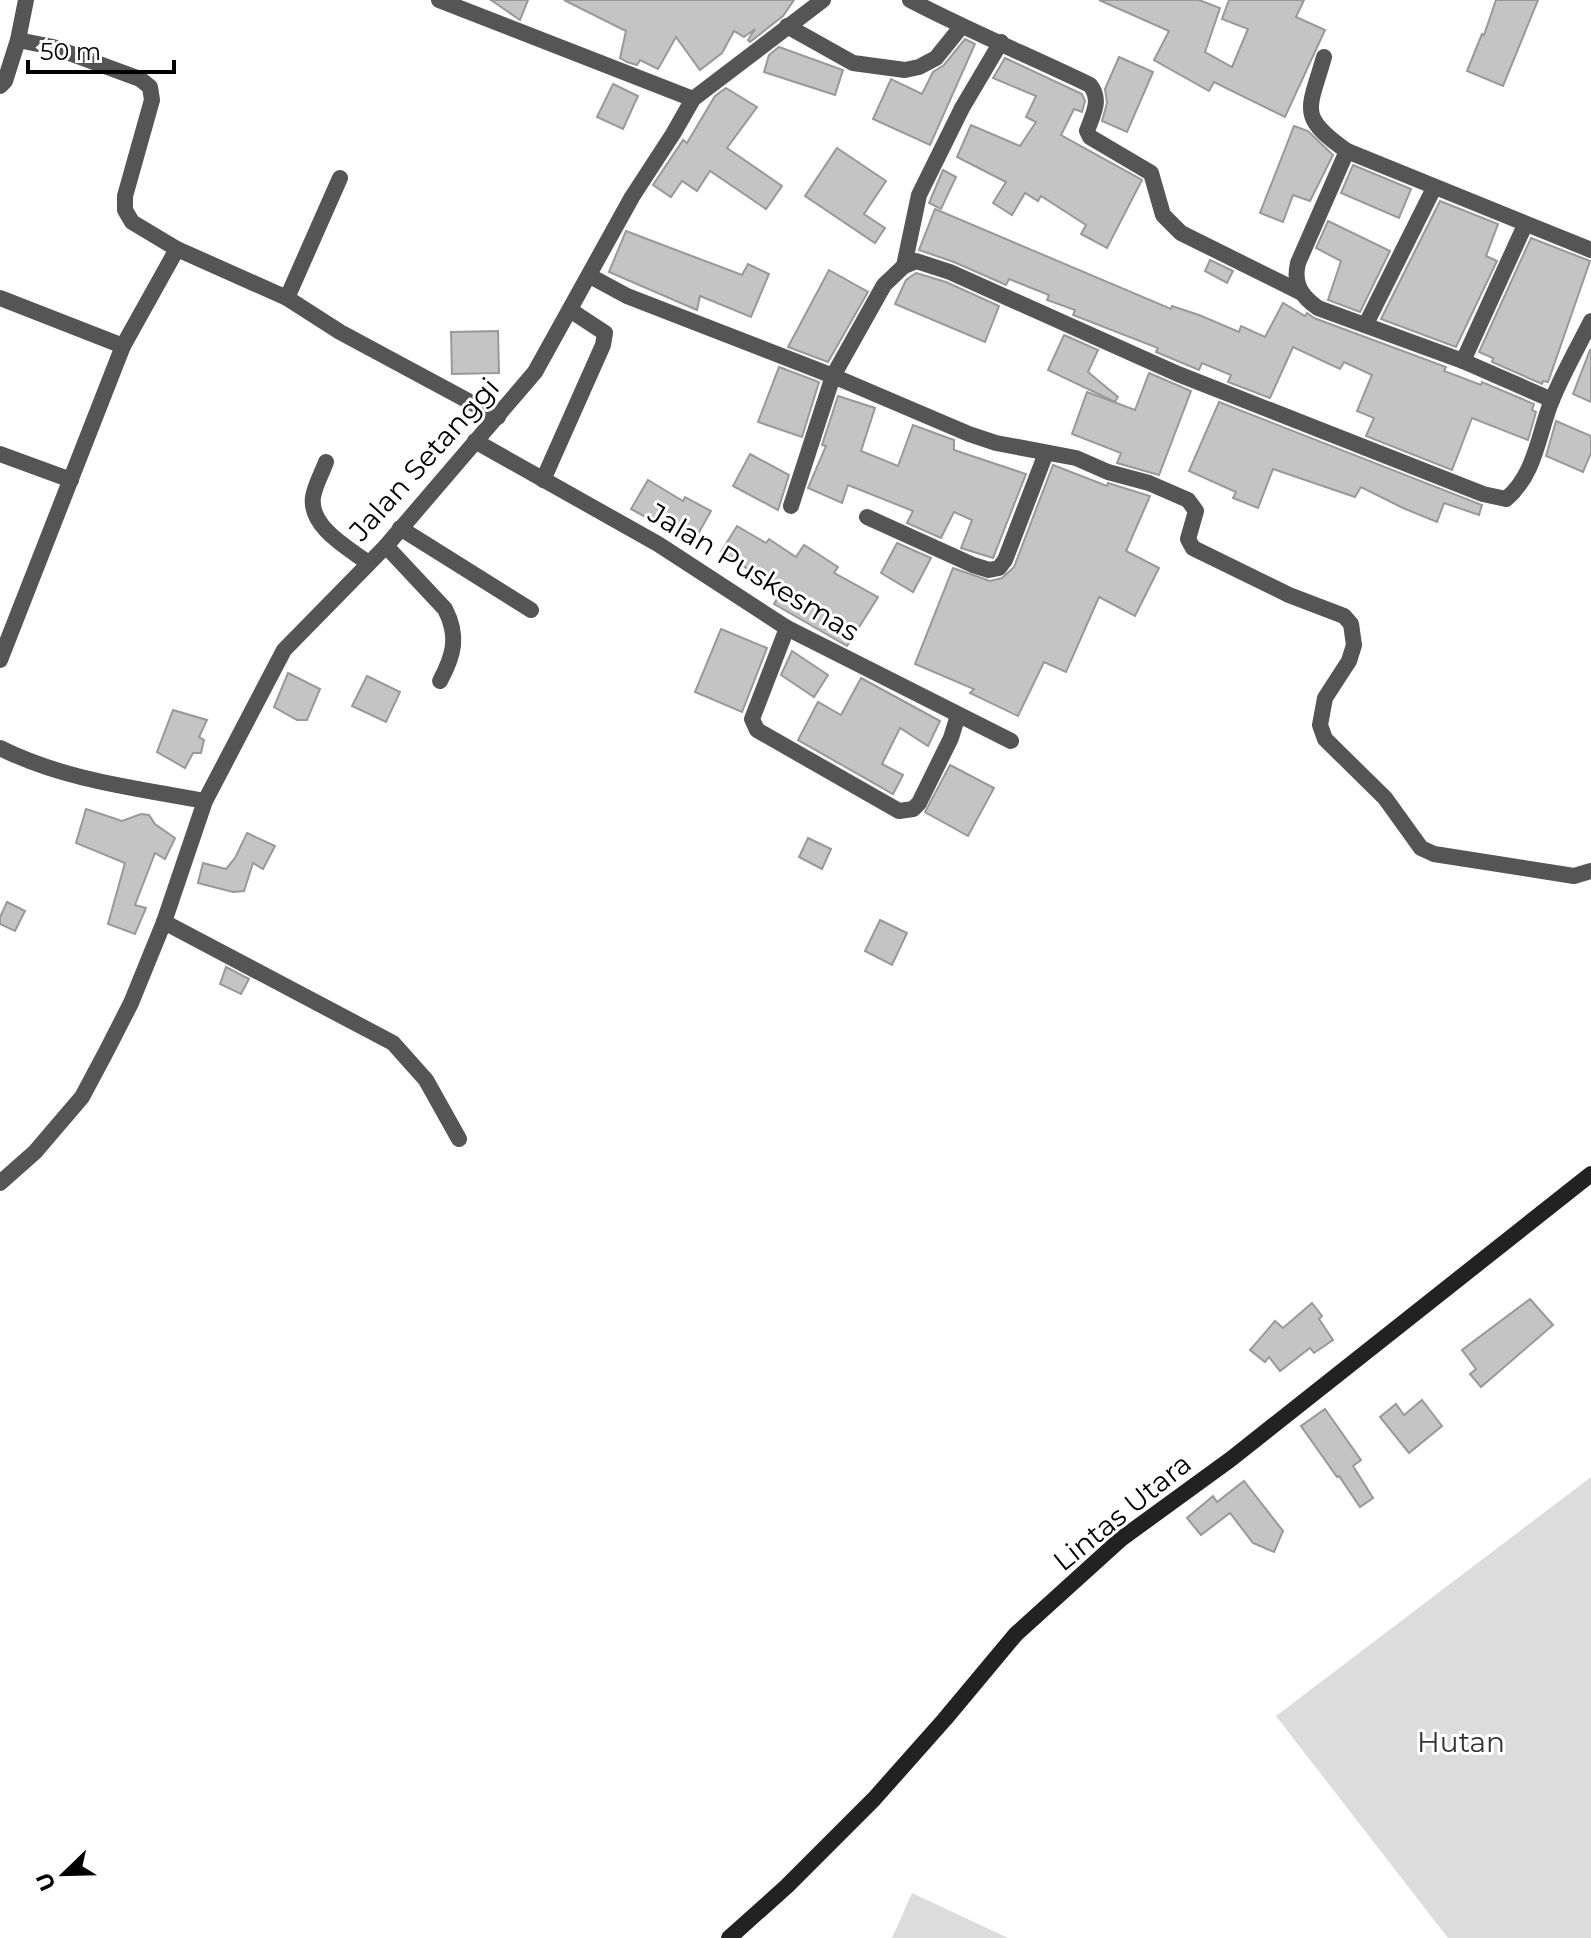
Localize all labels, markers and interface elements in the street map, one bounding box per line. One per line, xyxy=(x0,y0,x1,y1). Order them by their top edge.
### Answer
scale bar xyxy=(28,24,174,74)
text: 50 m xyxy=(40,37,101,66)
street label: Jalan Setanggi xyxy=(341,371,506,548)
street label: Jalan Puskesmas xyxy=(641,495,866,648)
street label: Lintas Utara xyxy=(1046,1446,1198,1578)
park label: Hutan xyxy=(1417,1725,1505,1759)
north arrow xyxy=(24,1834,104,1914)
text: U xyxy=(30,1868,62,1895)

